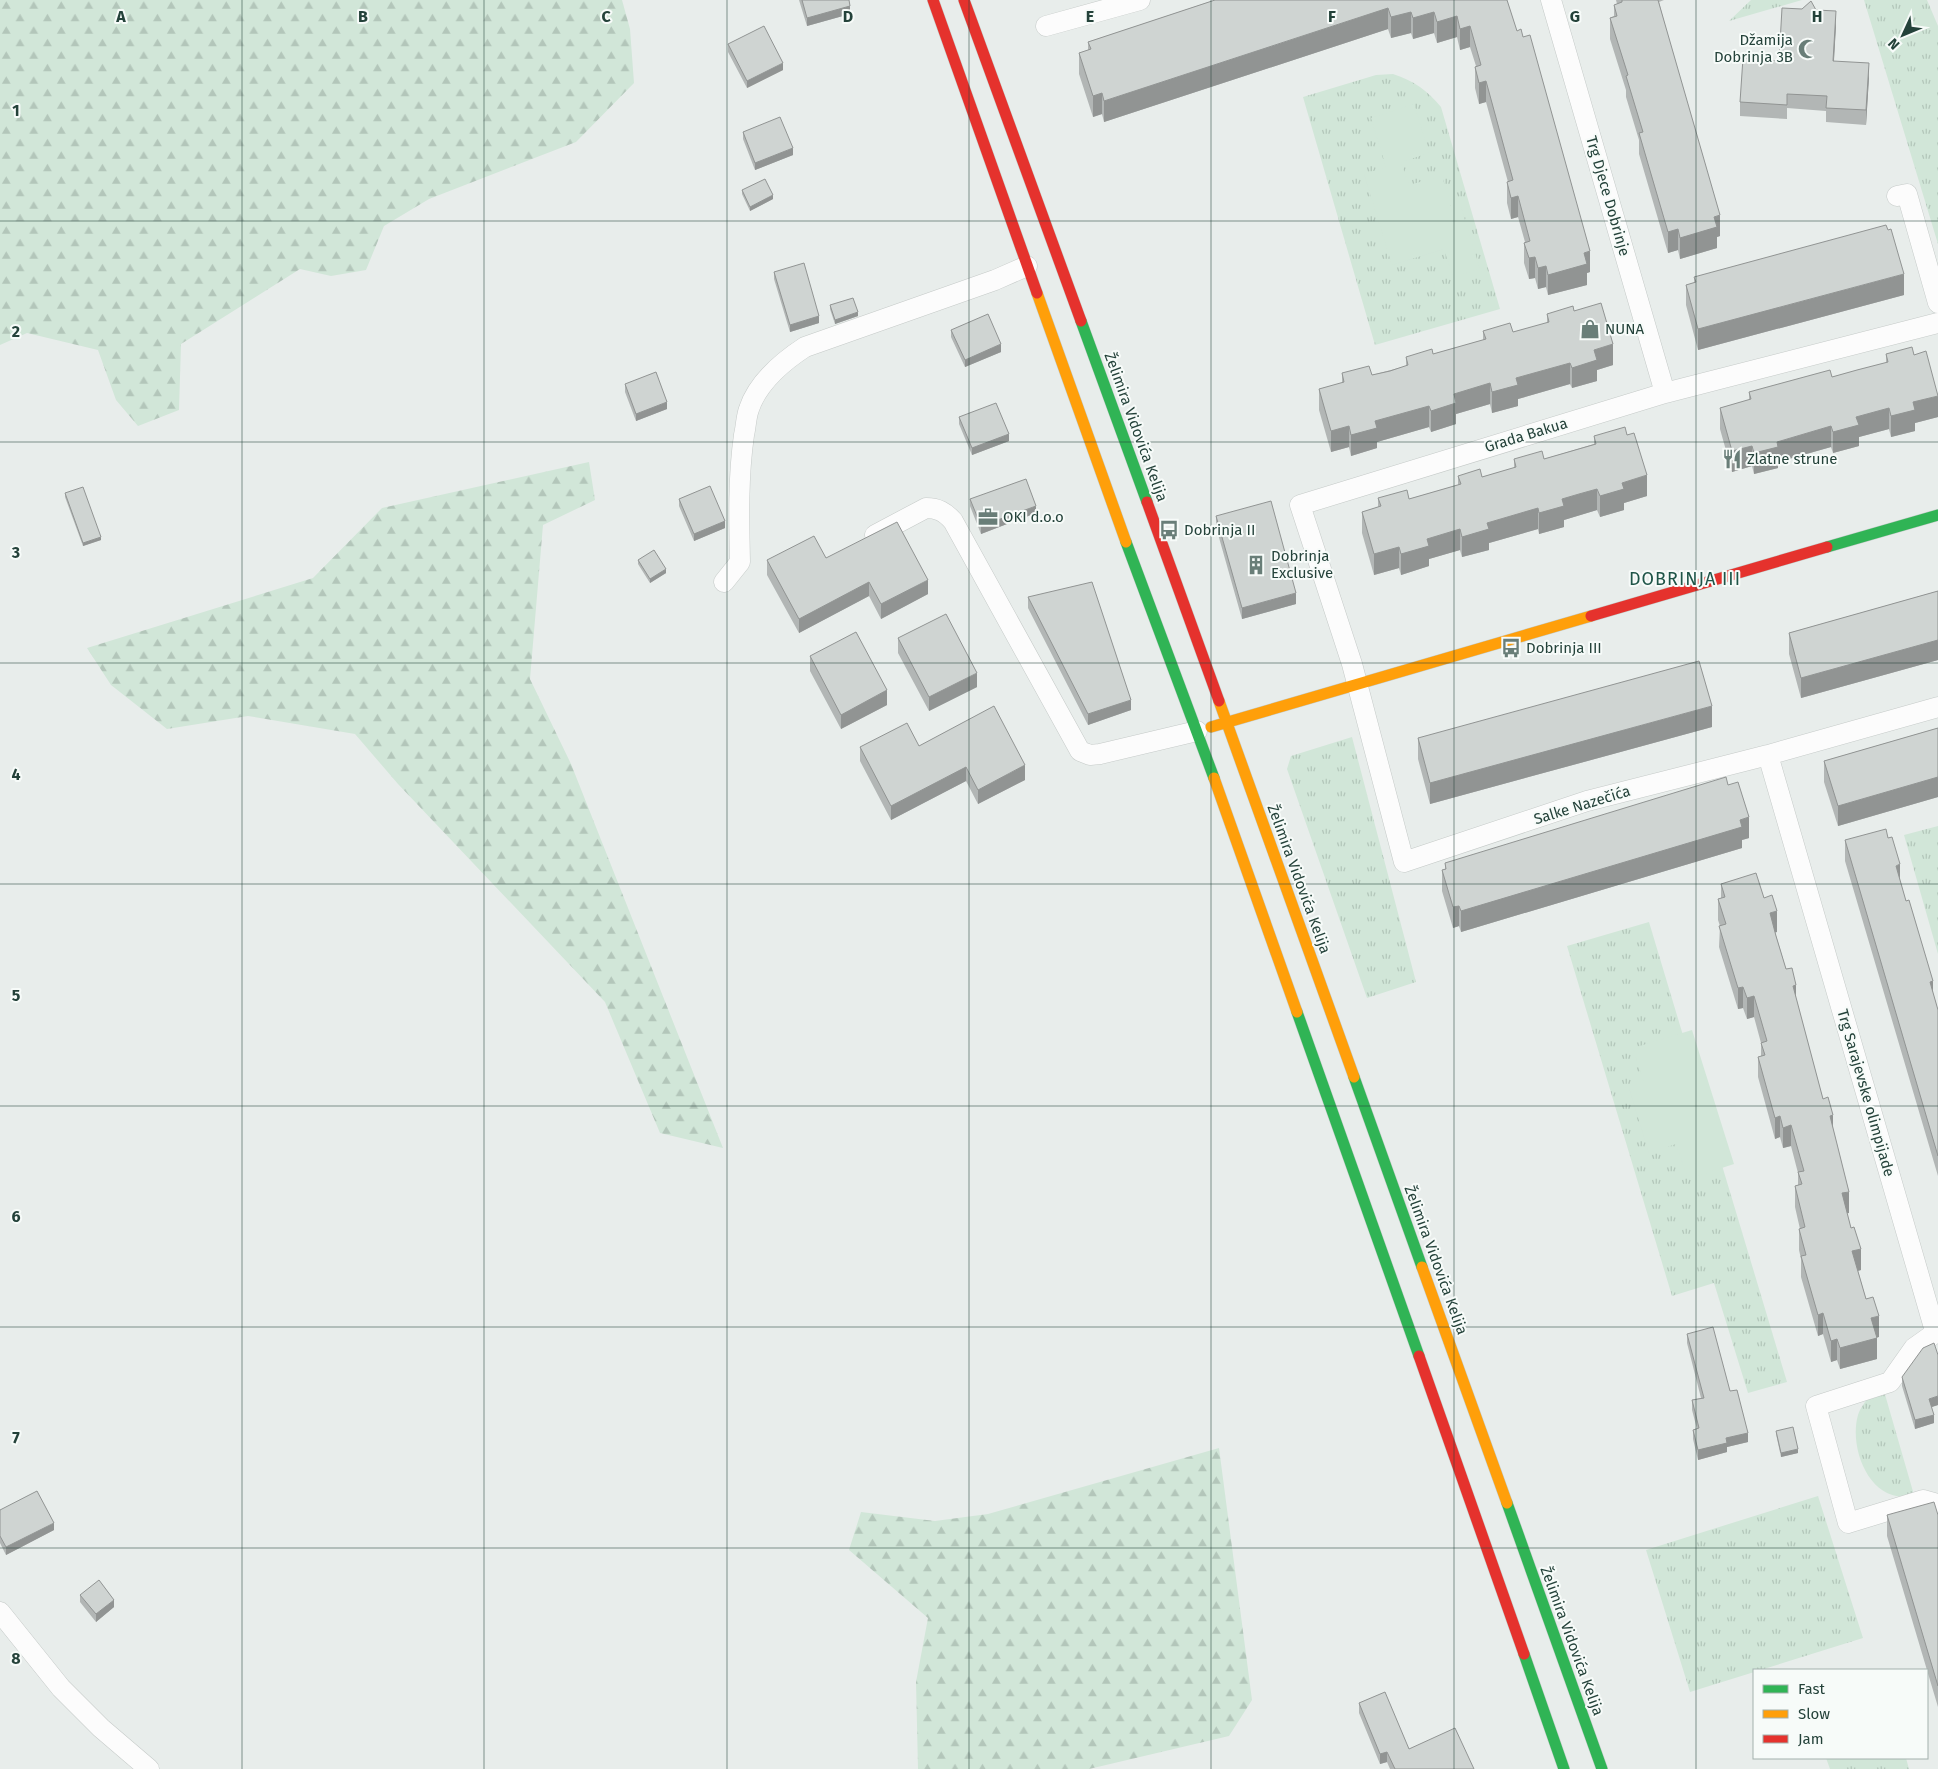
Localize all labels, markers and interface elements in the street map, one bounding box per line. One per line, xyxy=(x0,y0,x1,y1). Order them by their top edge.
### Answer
text: A xyxy=(115,7,126,26)
text: B xyxy=(358,7,368,26)
text: C xyxy=(601,7,611,26)
text: D xyxy=(843,7,853,26)
text: E xyxy=(1086,7,1094,26)
text: F xyxy=(1328,7,1336,26)
text: G xyxy=(1570,7,1580,26)
text: H xyxy=(1812,7,1822,26)
north arrow xyxy=(1878,10,1928,60)
place label: Džamija Dobrinja 3B xyxy=(1714,31,1793,66)
text: N xyxy=(1885,34,1903,53)
mosque icon: Džamija Dobrinja 3B xyxy=(1797,38,1819,60)
text: 1 xyxy=(12,101,20,120)
street label: Trg Djece Dobrinje xyxy=(1582,134,1634,258)
shop icon: NUNA xyxy=(1579,318,1601,340)
place label: NUNA xyxy=(1605,320,1644,338)
text: 2 xyxy=(12,322,20,341)
street label: Želimira Vidovića Kelija xyxy=(1101,350,1171,504)
street label: Grada Bakua xyxy=(1482,414,1570,456)
restaurant icon: Zlatne strune xyxy=(1721,448,1743,470)
place label: Zlatne strune xyxy=(1747,450,1837,468)
office icon: OKI d.o.o xyxy=(977,506,999,528)
place label: OKI d.o.o xyxy=(1003,508,1064,526)
bus stop icon: Dobrinja II xyxy=(1158,519,1180,541)
place label: Dobrinja II xyxy=(1184,521,1255,539)
text: 3 xyxy=(11,543,20,562)
place label: Dobrinja Exclusive xyxy=(1271,547,1333,582)
building icon: Dobrinja Exclusive xyxy=(1245,554,1267,576)
district label: DOBRINJA III xyxy=(1629,568,1741,590)
bus stop icon: Dobrinja III xyxy=(1500,637,1522,659)
place label: Dobrinja III xyxy=(1526,639,1602,657)
text: 4 xyxy=(11,765,21,784)
street label: Salke Nazečića xyxy=(1532,782,1632,828)
street label: Želimira Vidovića Kelija xyxy=(1264,802,1334,956)
text: 5 xyxy=(12,986,21,1005)
street label: Trg Sarajevske olimpijade xyxy=(1833,1007,1899,1179)
street label: Želimira Vidovića Kelija xyxy=(1401,1183,1471,1337)
text: 6 xyxy=(11,1207,21,1226)
text: 7 xyxy=(12,1428,20,1447)
street label: Želimira Vidovića Kelija xyxy=(1537,1564,1607,1718)
text: 8 xyxy=(11,1649,21,1668)
legend xyxy=(1753,1669,1928,1759)
text: Fast xyxy=(1798,1680,1825,1698)
text: Slow xyxy=(1798,1705,1830,1723)
text: Jam xyxy=(1798,1730,1824,1748)

